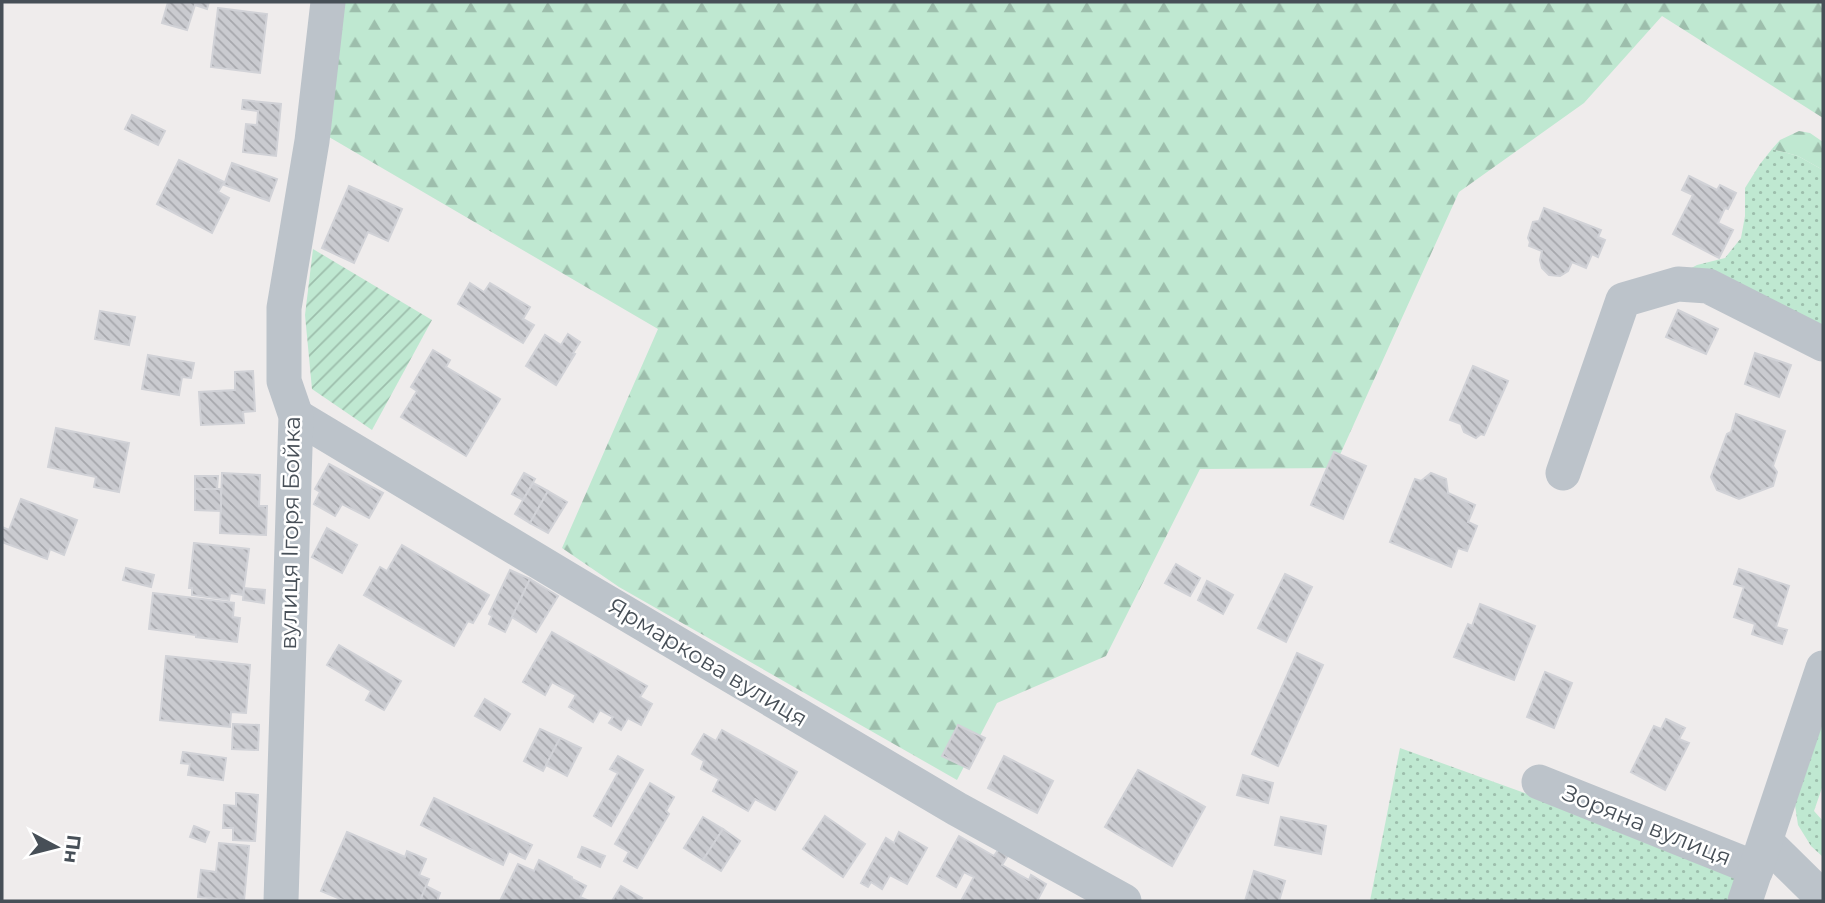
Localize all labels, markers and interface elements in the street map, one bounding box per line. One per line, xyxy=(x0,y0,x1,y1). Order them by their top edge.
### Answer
street label: вулиця Ігоря Бойка xyxy=(274,416,306,650)
street label: Ярмаркова вулиця xyxy=(603,591,813,733)
street label: Зоряна вулиця xyxy=(1559,778,1735,872)
north arrow xyxy=(21,812,91,882)
text: Пн xyxy=(59,833,86,865)

